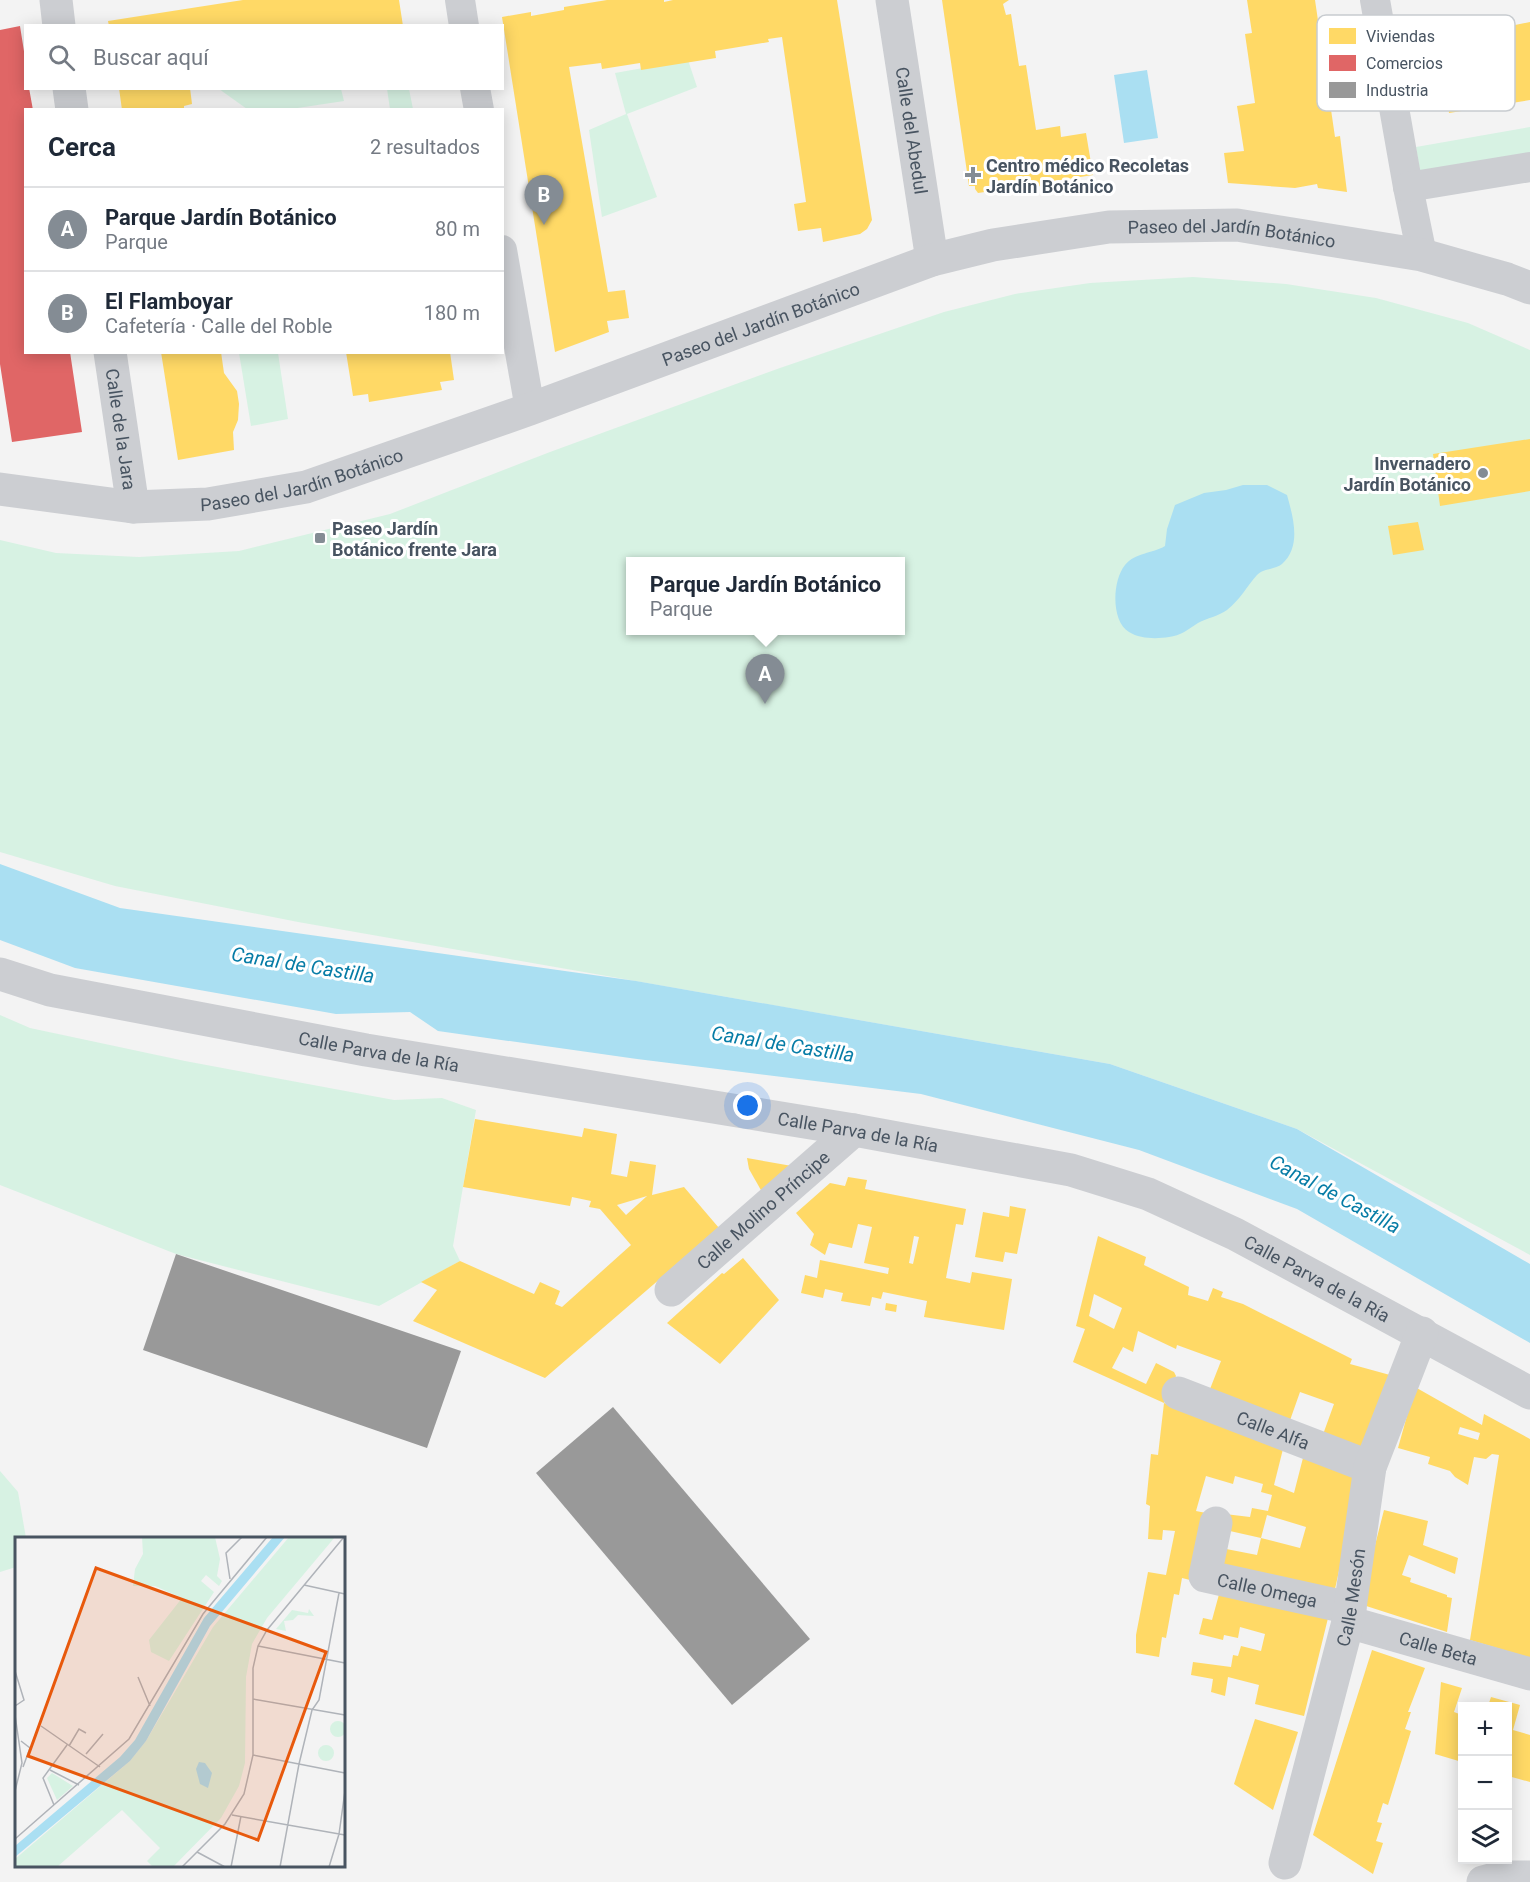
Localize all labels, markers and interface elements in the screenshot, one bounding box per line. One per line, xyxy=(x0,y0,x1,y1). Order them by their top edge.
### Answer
legend xyxy=(1317,15,1515,111)
search box xyxy=(24,24,504,90)
text: Viviendas xyxy=(1366,27,1435,46)
icon: search xyxy=(45,41,78,74)
text: Buscar aquí xyxy=(93,45,209,70)
text: Comercios xyxy=(1366,54,1443,73)
street label: Calle del Abedul xyxy=(892,65,932,196)
text: Industria xyxy=(1366,81,1429,100)
text: Cerca xyxy=(48,132,116,162)
text: 2 resultados xyxy=(370,135,480,159)
place label: Centro médico Recoletas Jardín Botánico xyxy=(986,155,1189,197)
marker: Centro médico Recoletas Jardín Botánico xyxy=(964,166,982,184)
pin: B xyxy=(524,176,564,225)
text: Parque Jardín Botánico xyxy=(105,205,337,230)
street label: Paseo del Jardín Botánico xyxy=(1127,215,1337,251)
text: A xyxy=(61,217,74,241)
text: 80 m xyxy=(435,217,480,241)
text: Parque xyxy=(105,230,168,254)
street label: Paseo del Jardín Botánico xyxy=(659,277,862,370)
text: El Flamboyar xyxy=(105,289,233,314)
text: B xyxy=(61,301,74,325)
text: 180 m xyxy=(424,301,480,325)
text: Cafetería · Calle del Roble xyxy=(105,314,332,338)
street label: Calle de la Jara xyxy=(102,367,141,491)
street label: Paseo del Jardín Botánico xyxy=(200,444,406,515)
place label: Invernadero Jardín Botánico xyxy=(1344,453,1471,495)
marker: Invernadero Jardín Botánico xyxy=(1476,466,1490,480)
place label: Paseo Jardín Botánico frente Jara xyxy=(332,518,497,560)
marker: Paseo Jardín Botánico frente Jara xyxy=(313,531,327,545)
popup xyxy=(626,557,905,635)
text: Parque Jardín Botánico xyxy=(650,572,881,597)
text: Parque xyxy=(650,597,713,621)
pin: A xyxy=(746,654,784,704)
water label: Canal de Castilla xyxy=(230,942,376,988)
water label: Canal de Castilla xyxy=(710,1021,856,1067)
street label: Calle Parva de la Ría xyxy=(297,1027,461,1076)
your location xyxy=(733,1091,762,1120)
street label: Calle Parva de la Ría xyxy=(776,1107,940,1156)
street label: Calle Molino Príncipe xyxy=(692,1146,833,1273)
water label: Canal de Castilla xyxy=(1266,1149,1404,1239)
street label: Calle Parva de la Ría xyxy=(1241,1230,1394,1326)
street label: Calle Alfa xyxy=(1234,1406,1313,1453)
inset map xyxy=(15,1537,345,1867)
street label: Calle Mesón xyxy=(1332,1547,1369,1648)
street label: Calle Omega xyxy=(1215,1569,1319,1611)
street label: Calle Beta xyxy=(1397,1627,1480,1669)
map controls xyxy=(1458,1702,1512,1864)
button: + xyxy=(1458,1702,1512,1756)
button: − xyxy=(1458,1756,1512,1810)
button: layers xyxy=(1458,1810,1512,1864)

